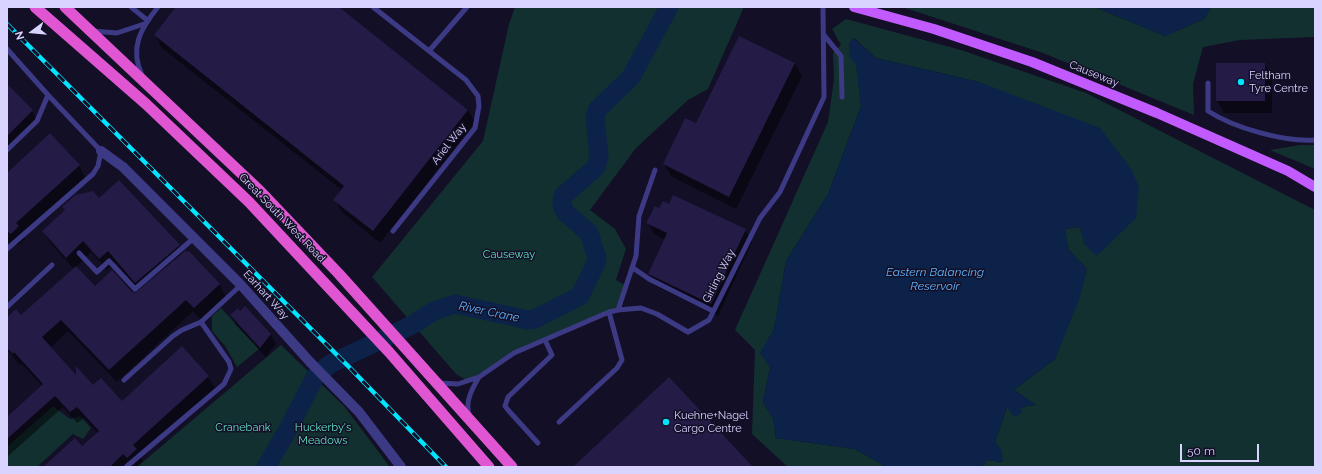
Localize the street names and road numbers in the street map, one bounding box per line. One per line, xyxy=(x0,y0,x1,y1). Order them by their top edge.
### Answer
street label: Causeway xyxy=(1067,58,1121,90)
street label: Ariel Way xyxy=(429,121,469,167)
street label: Great South West Road xyxy=(236,171,328,265)
street label: Girling Way xyxy=(700,247,738,305)
street label: Earhart Way xyxy=(240,268,292,322)

